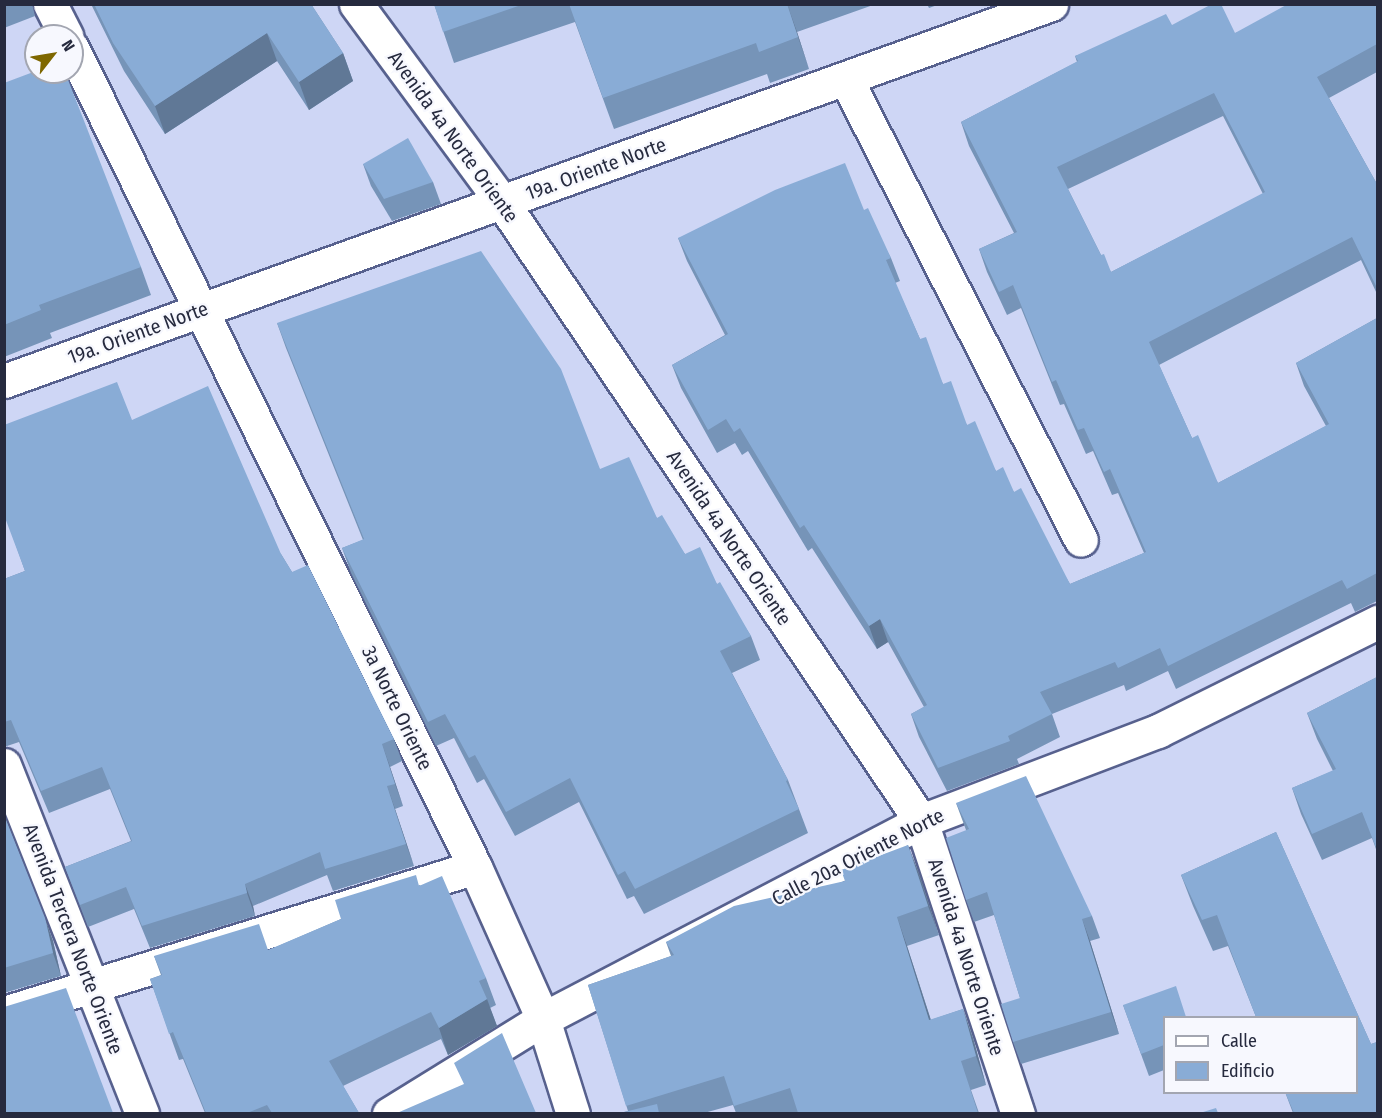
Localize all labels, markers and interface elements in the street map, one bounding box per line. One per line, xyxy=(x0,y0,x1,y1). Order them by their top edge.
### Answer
north arrow xyxy=(24,24,84,84)
text: N xyxy=(58,36,79,55)
street label: Avenida 4a Norte Oriente xyxy=(383,47,523,227)
street label: 19a. Oriente Norte xyxy=(523,132,669,206)
street label: 19a. Oriente Norte xyxy=(65,296,211,370)
street label: Avenida 4a Norte Oriente xyxy=(662,446,796,630)
street label: 3a Norte Oriente xyxy=(357,642,437,774)
street label: Calle 20a Oriente Norte xyxy=(768,803,948,911)
street label: Avenida Tercera Norte Oriente xyxy=(18,820,128,1058)
street label: Avenida 4a Norte Oriente xyxy=(923,855,1009,1059)
legend xyxy=(1163,1016,1358,1094)
text: Calle xyxy=(1221,1030,1257,1052)
text: Edificio xyxy=(1221,1060,1274,1082)

